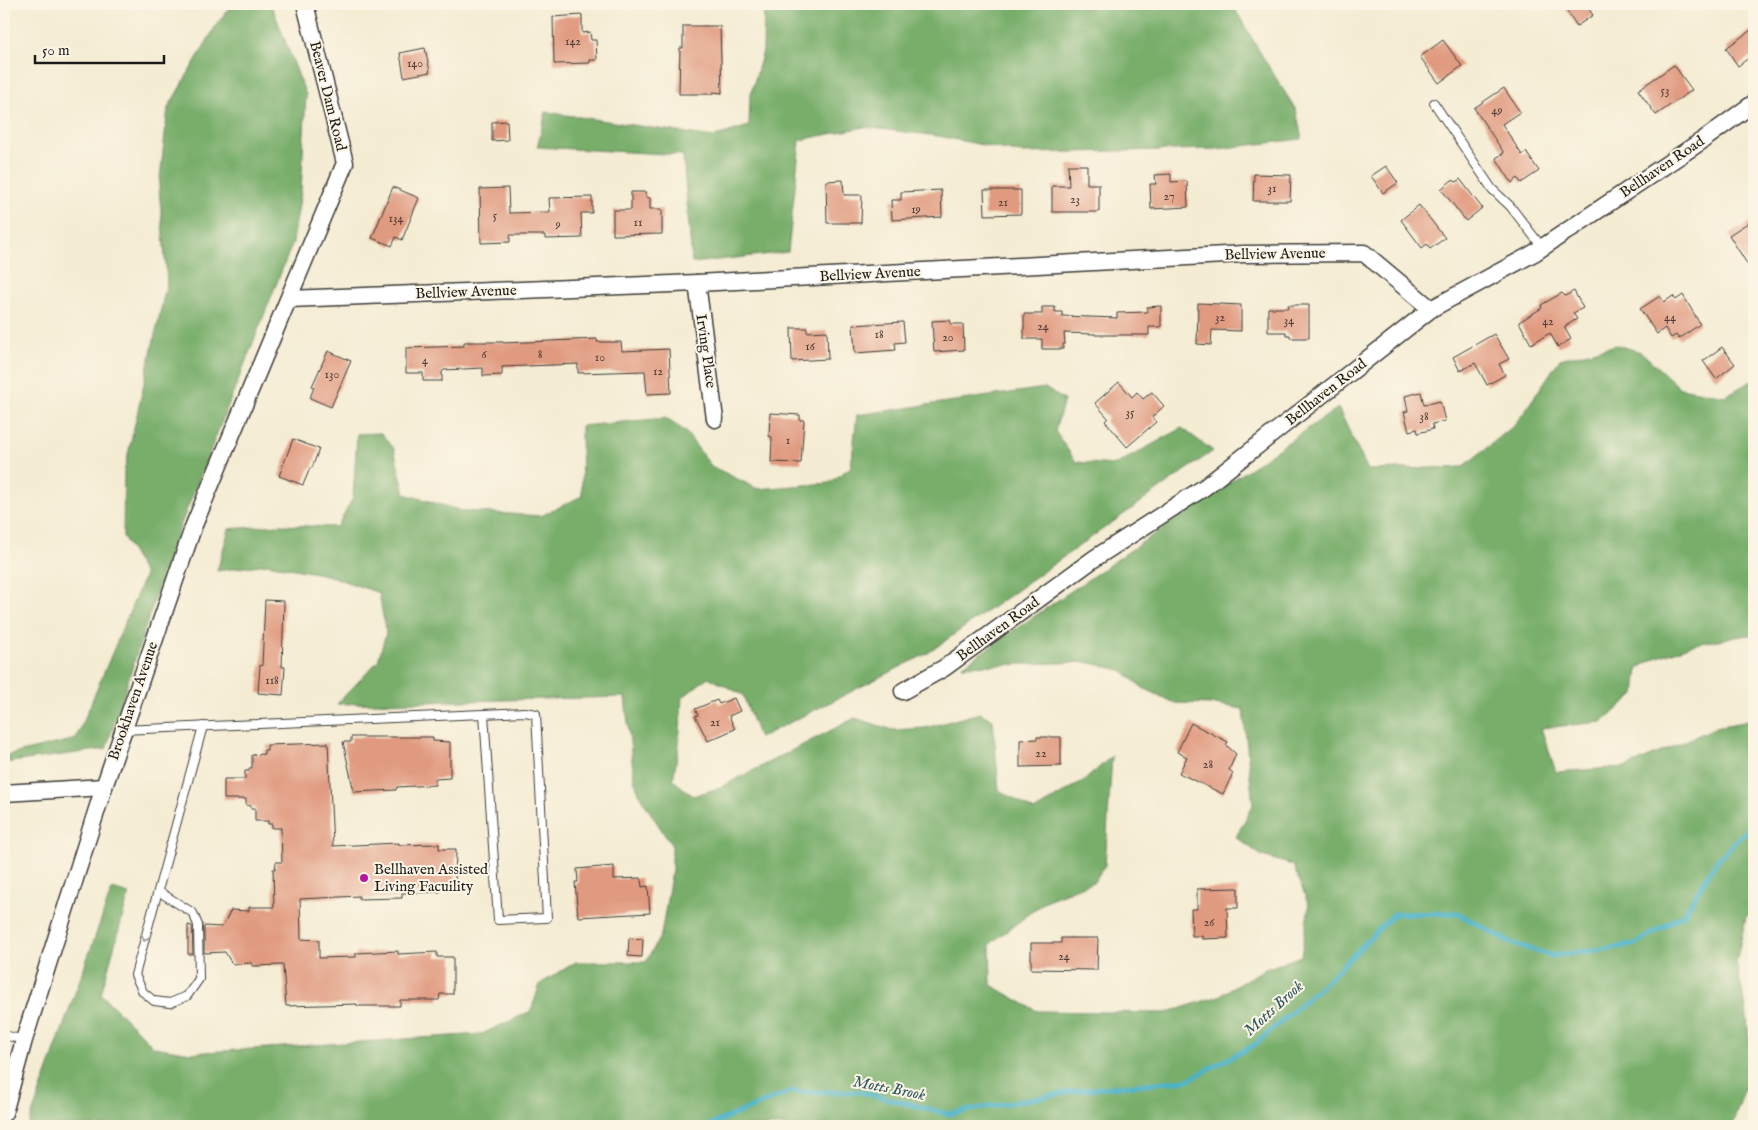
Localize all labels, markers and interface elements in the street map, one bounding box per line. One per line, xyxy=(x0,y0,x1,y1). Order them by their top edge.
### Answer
scale bar xyxy=(35,32,164,64)
house number: 142 xyxy=(565,34,581,49)
street label: Beaver Dam Road xyxy=(305,39,351,154)
text: 50 m xyxy=(42,41,70,60)
house number: 140 xyxy=(407,56,423,71)
house number: 53 xyxy=(1661,83,1669,98)
house number: 49 xyxy=(1491,103,1503,118)
street label: Bellhaven Road xyxy=(1616,131,1709,202)
house number: 31 xyxy=(1268,181,1276,196)
house number: 27 xyxy=(1163,189,1175,204)
house number: 23 xyxy=(1070,192,1080,207)
house number: 21 xyxy=(998,195,1008,210)
house number: 19 xyxy=(911,202,921,217)
house number: 5 xyxy=(493,208,498,223)
house number: 134 xyxy=(389,211,404,226)
house number: 11 xyxy=(634,215,642,230)
house number: 9 xyxy=(554,217,561,232)
street label: Bellview Avenue xyxy=(1224,244,1326,264)
street label: Bellview Avenue xyxy=(819,262,921,286)
street label: Bellview Avenue xyxy=(415,281,517,303)
house number: 32 xyxy=(1215,310,1225,325)
house number: 44 xyxy=(1664,310,1676,325)
street label: Irving Place xyxy=(691,313,721,389)
house number: 34 xyxy=(1284,313,1294,328)
house number: 42 xyxy=(1542,314,1554,329)
house number: 24 xyxy=(1037,319,1049,334)
house number: 18 xyxy=(874,327,884,342)
house number: 20 xyxy=(942,330,954,345)
house number: 16 xyxy=(805,339,816,354)
house number: 6 xyxy=(481,347,487,362)
house number: 8 xyxy=(538,347,543,362)
house number: 10 xyxy=(595,350,605,365)
house number: 4 xyxy=(422,353,428,368)
street label: Bellhaven Road xyxy=(1282,354,1371,430)
house number: 12 xyxy=(653,364,663,379)
house number: 130 xyxy=(325,367,340,382)
house number: 35 xyxy=(1126,405,1135,420)
house number: 38 xyxy=(1419,409,1429,424)
house number: 1 xyxy=(786,433,790,448)
street label: Bellhaven Road xyxy=(953,592,1044,665)
street label: Brookhaven Avenue xyxy=(104,639,162,763)
house number: 118 xyxy=(265,673,279,688)
house number: 21 xyxy=(710,715,720,730)
house number: 22 xyxy=(1035,746,1047,761)
house number: 28 xyxy=(1203,757,1213,772)
place label: Bellhaven Assisted Living Facuility xyxy=(374,860,489,896)
marker: Bellhaven Assisted Living Facuility xyxy=(358,872,370,884)
house number: 26 xyxy=(1204,915,1215,930)
one-way arrow xyxy=(140,934,150,942)
house number: 24 xyxy=(1058,949,1070,964)
water label: Motts Brook xyxy=(1240,977,1308,1041)
water label: Motts Brook xyxy=(851,1072,928,1106)

